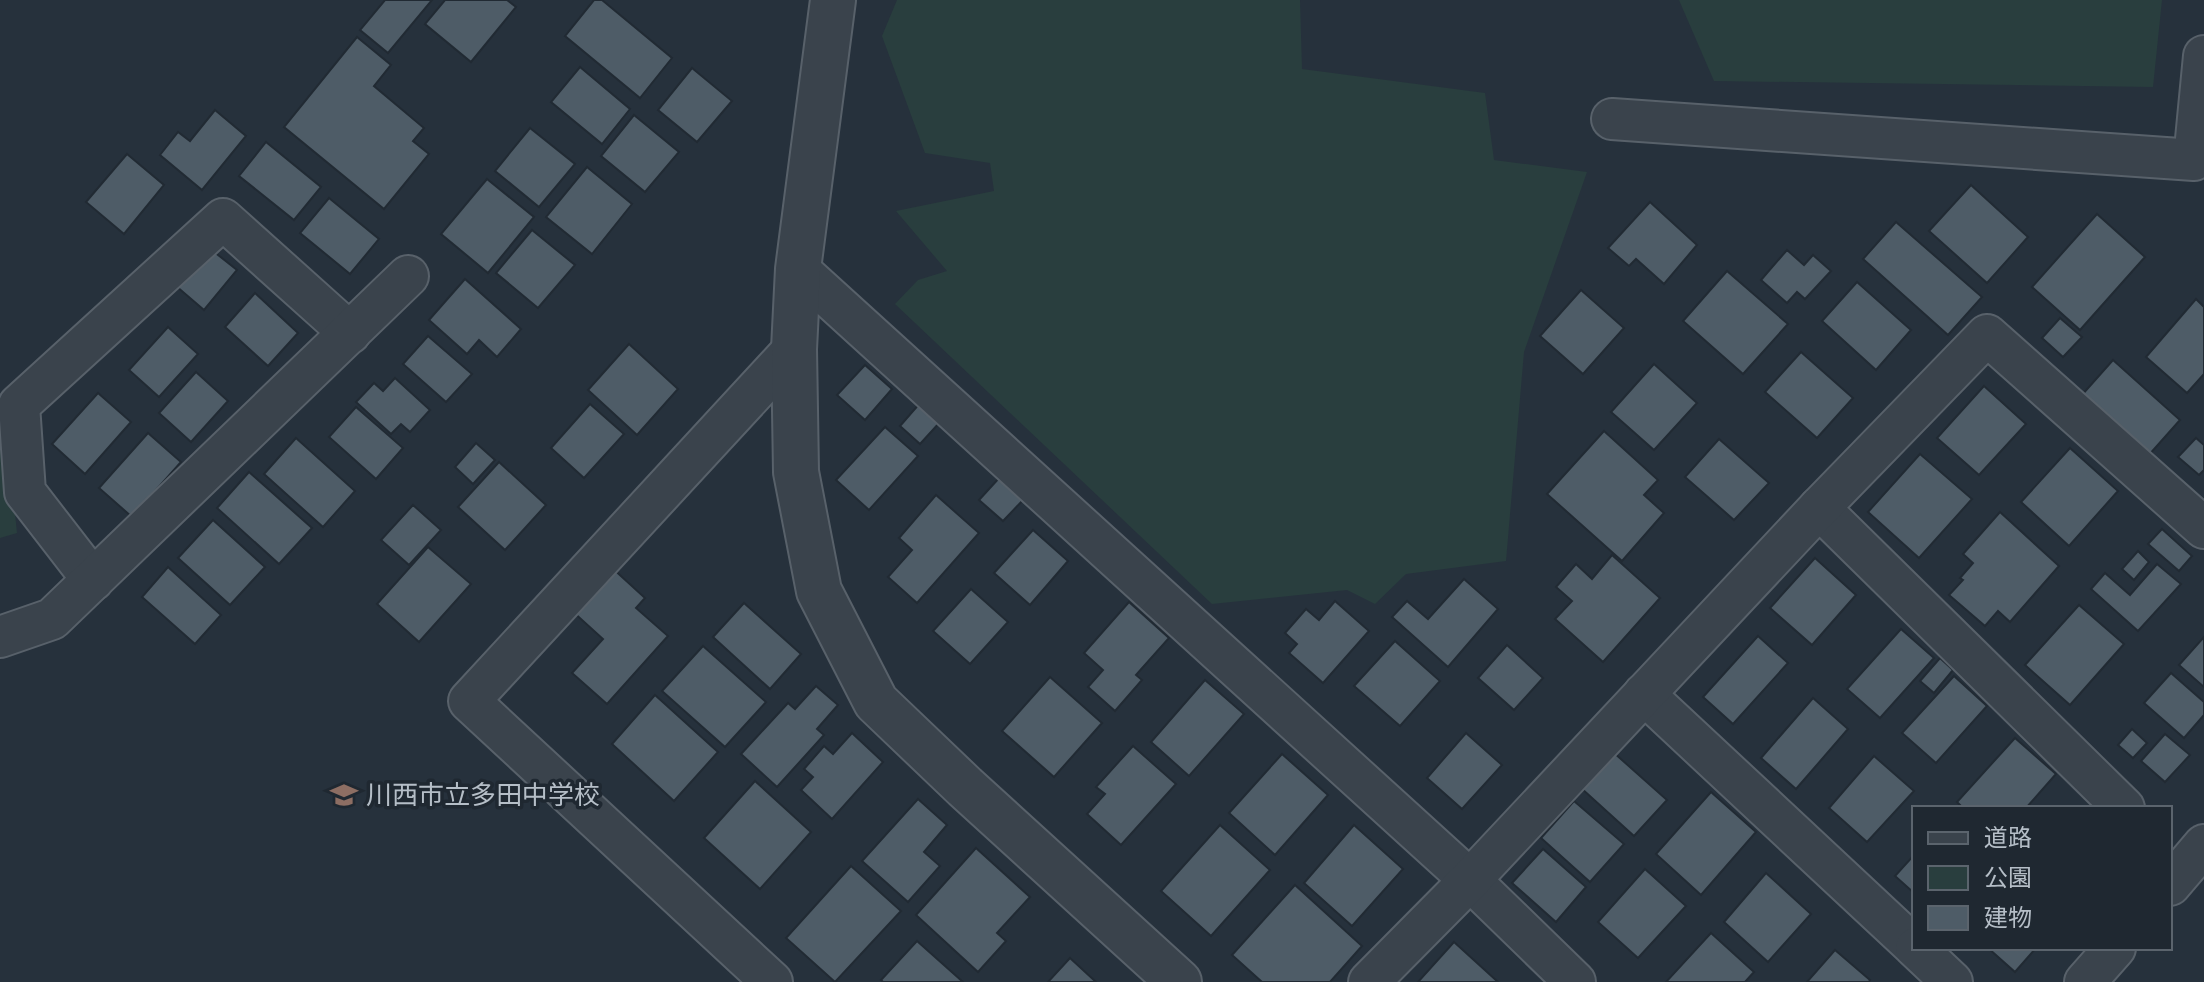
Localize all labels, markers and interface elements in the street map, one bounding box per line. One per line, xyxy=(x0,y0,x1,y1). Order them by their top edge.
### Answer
place label: 川西市立多田中学校 xyxy=(366,777,600,811)
school or university icon: 川西市立多田中学校 xyxy=(329,780,359,810)
legend xyxy=(1912,806,2172,950)
text: 道路 xyxy=(1984,821,2032,853)
text: 公園 xyxy=(1984,861,2032,893)
text: 建物 xyxy=(1984,901,2032,933)

